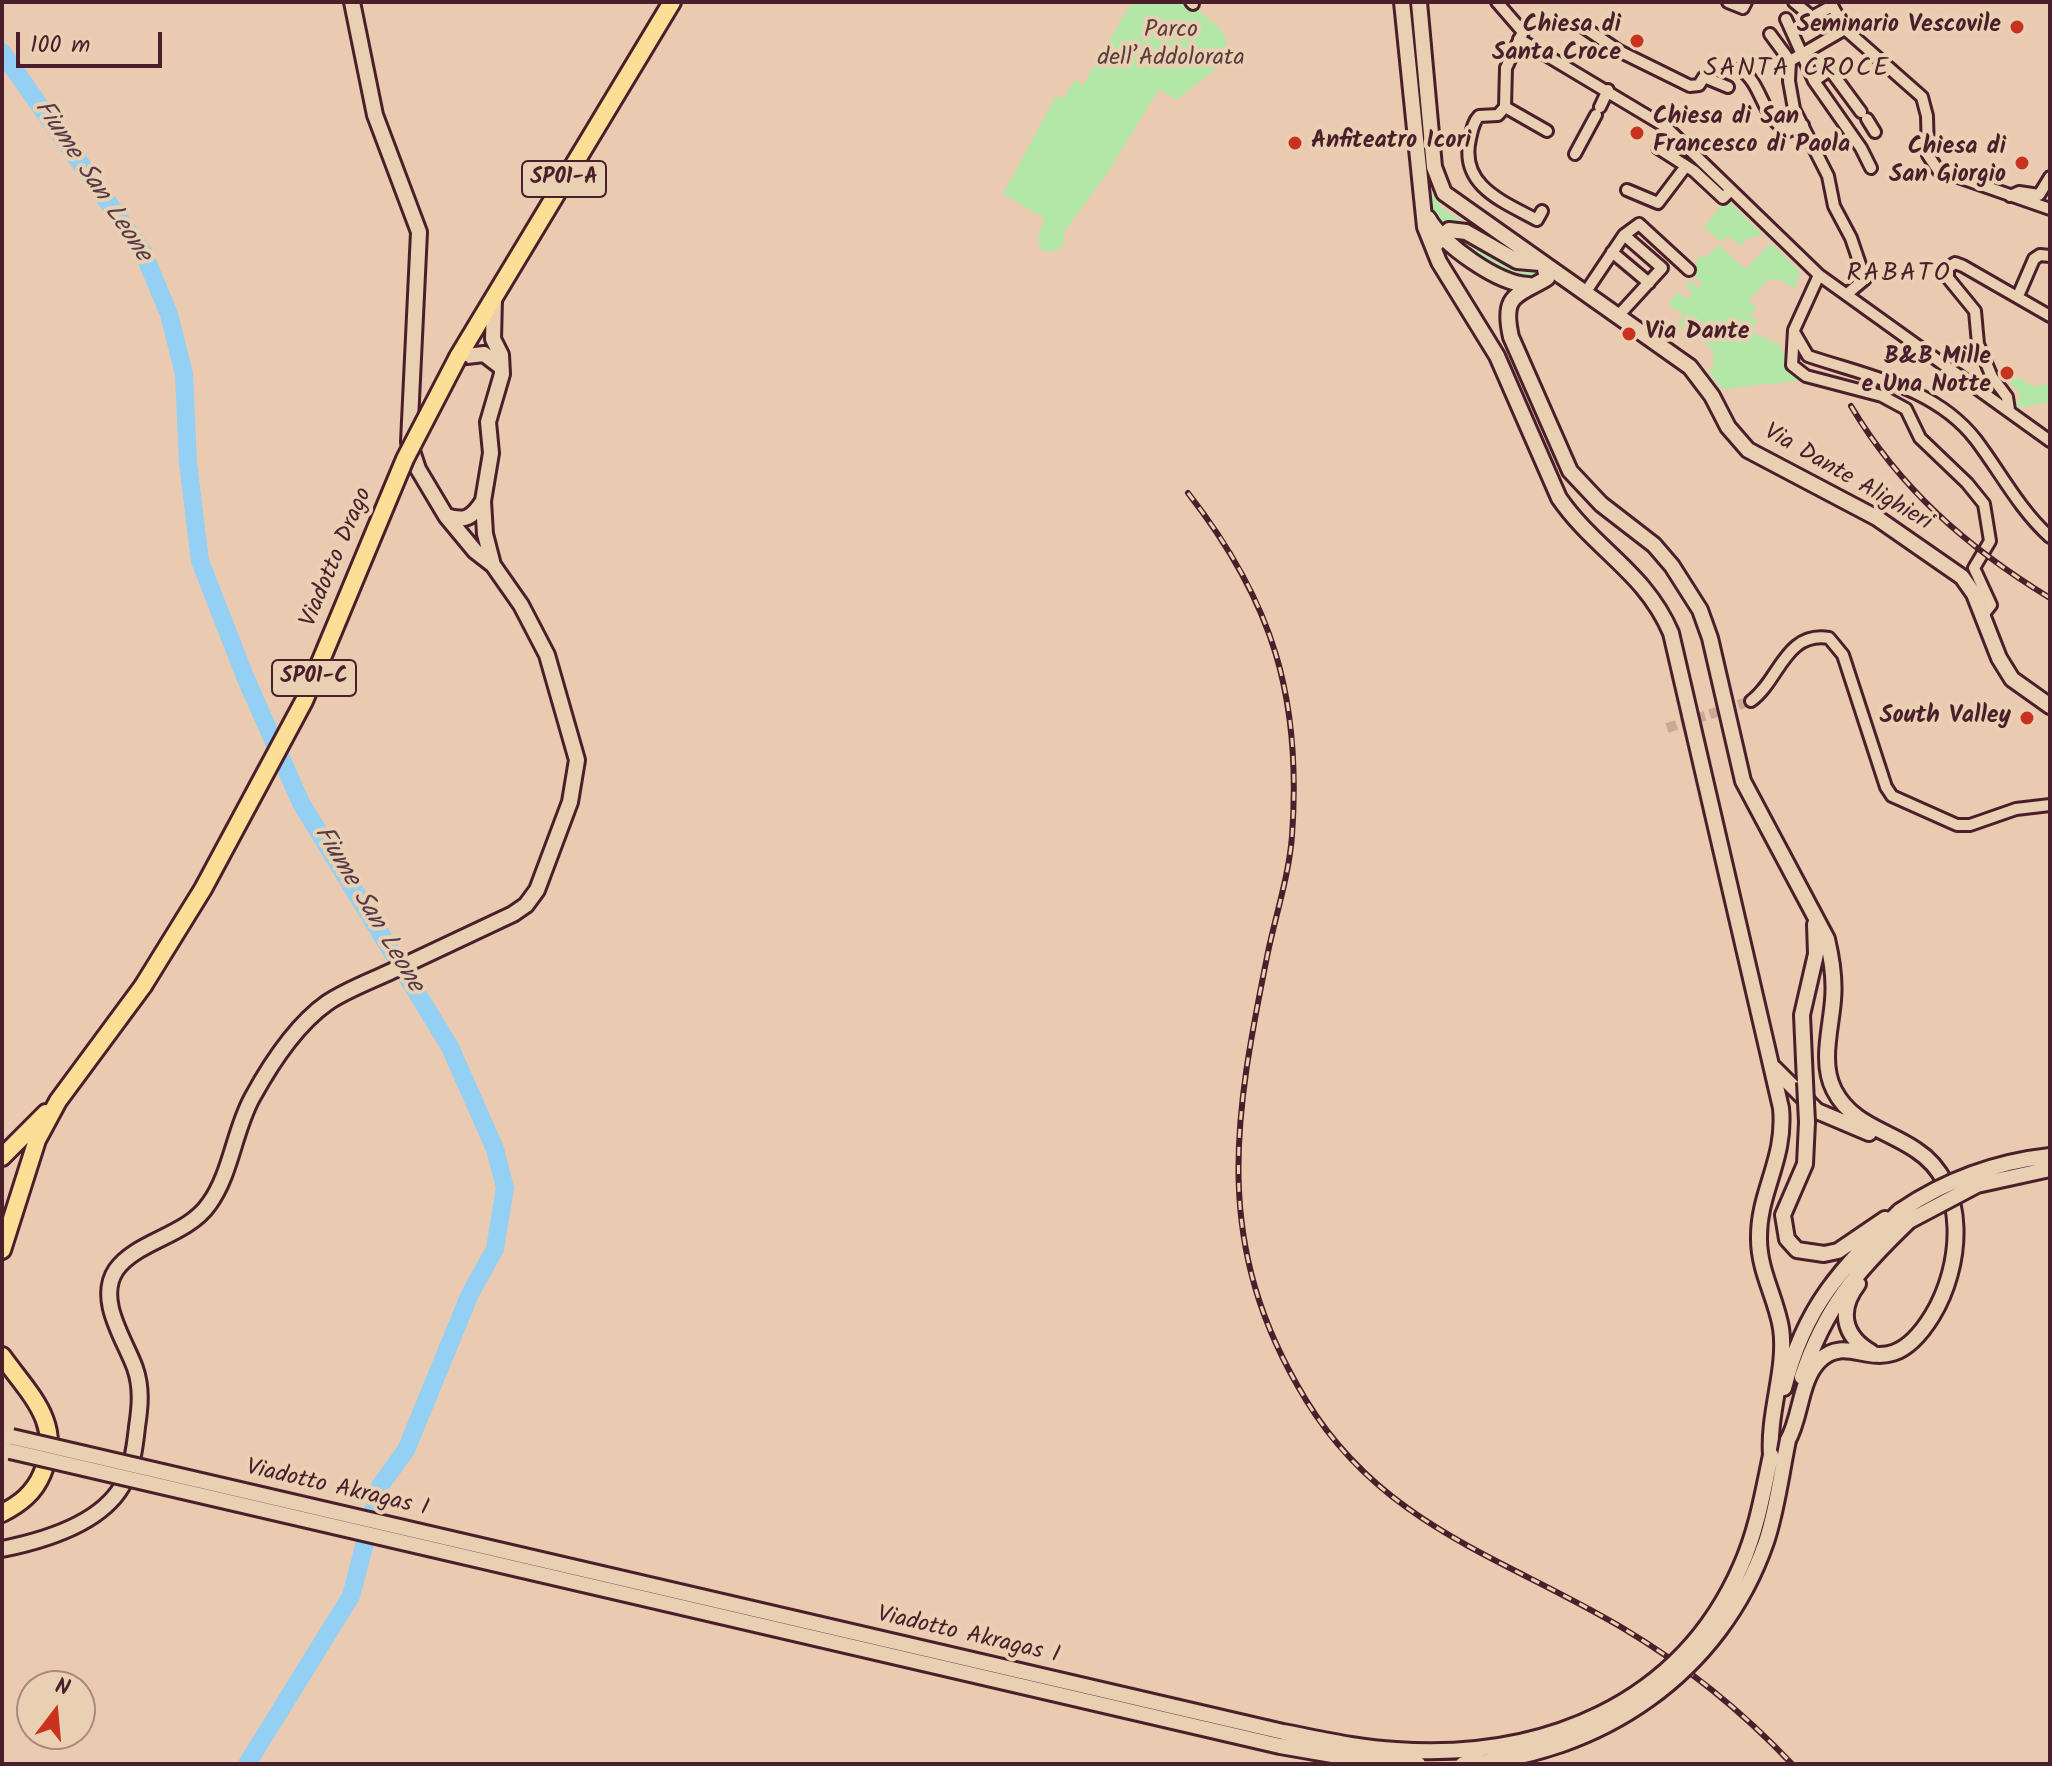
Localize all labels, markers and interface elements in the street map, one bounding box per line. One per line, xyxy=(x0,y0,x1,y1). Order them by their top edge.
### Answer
place label: Chiesa di Santa Croce xyxy=(1492,13,1621,69)
place label: Seminario Vescovile xyxy=(1797,13,2001,41)
scale bar xyxy=(20,16,166,66)
park label: Parco dell’Addolorata xyxy=(1097,18,1245,74)
marker: Seminario Vescovile xyxy=(2008,18,2026,36)
text: 100 m xyxy=(30,26,90,65)
marker: Chiesa di Santa Croce xyxy=(1628,32,1646,50)
district label: SANTA CROCE xyxy=(1704,55,1890,87)
water label: Fiume San Leone xyxy=(25,95,157,269)
place label: Chiesa di San Francesco di Paola xyxy=(1653,105,1850,161)
marker: Chiesa di San Francesco di Paola xyxy=(1628,124,1646,142)
place label: Anfiteatro Icori xyxy=(1311,129,1471,157)
marker: Anfiteatro Icori xyxy=(1286,134,1304,152)
place label: Chiesa di San Giorgio xyxy=(1889,135,2006,191)
marker: Chiesa di San Giorgio xyxy=(2013,154,2031,172)
road number: SP01-A xyxy=(522,161,606,197)
district label: RABATO xyxy=(1846,260,1952,292)
place label: Via Dante xyxy=(1645,320,1750,348)
marker: Via Dante xyxy=(1620,325,1638,343)
place label: B&B Mille e Una Notte xyxy=(1862,345,1991,401)
marker: B&B Mille e Una Notte xyxy=(1998,364,2016,382)
street label: Via Dante Alighieri xyxy=(1758,419,1936,539)
street label: Viadotto Drago xyxy=(296,484,380,632)
road number: SP01-C xyxy=(272,660,356,696)
place label: South Valley xyxy=(1880,704,2011,732)
marker: South Valley xyxy=(2018,709,2036,727)
water label: Fiume San Leone xyxy=(305,821,429,999)
street label: Viadotto Akragas I xyxy=(243,1455,431,1525)
street label: Viadotto Akragas I xyxy=(874,1602,1062,1672)
north arrow xyxy=(16,1670,96,1750)
text: N xyxy=(51,1670,74,1707)

